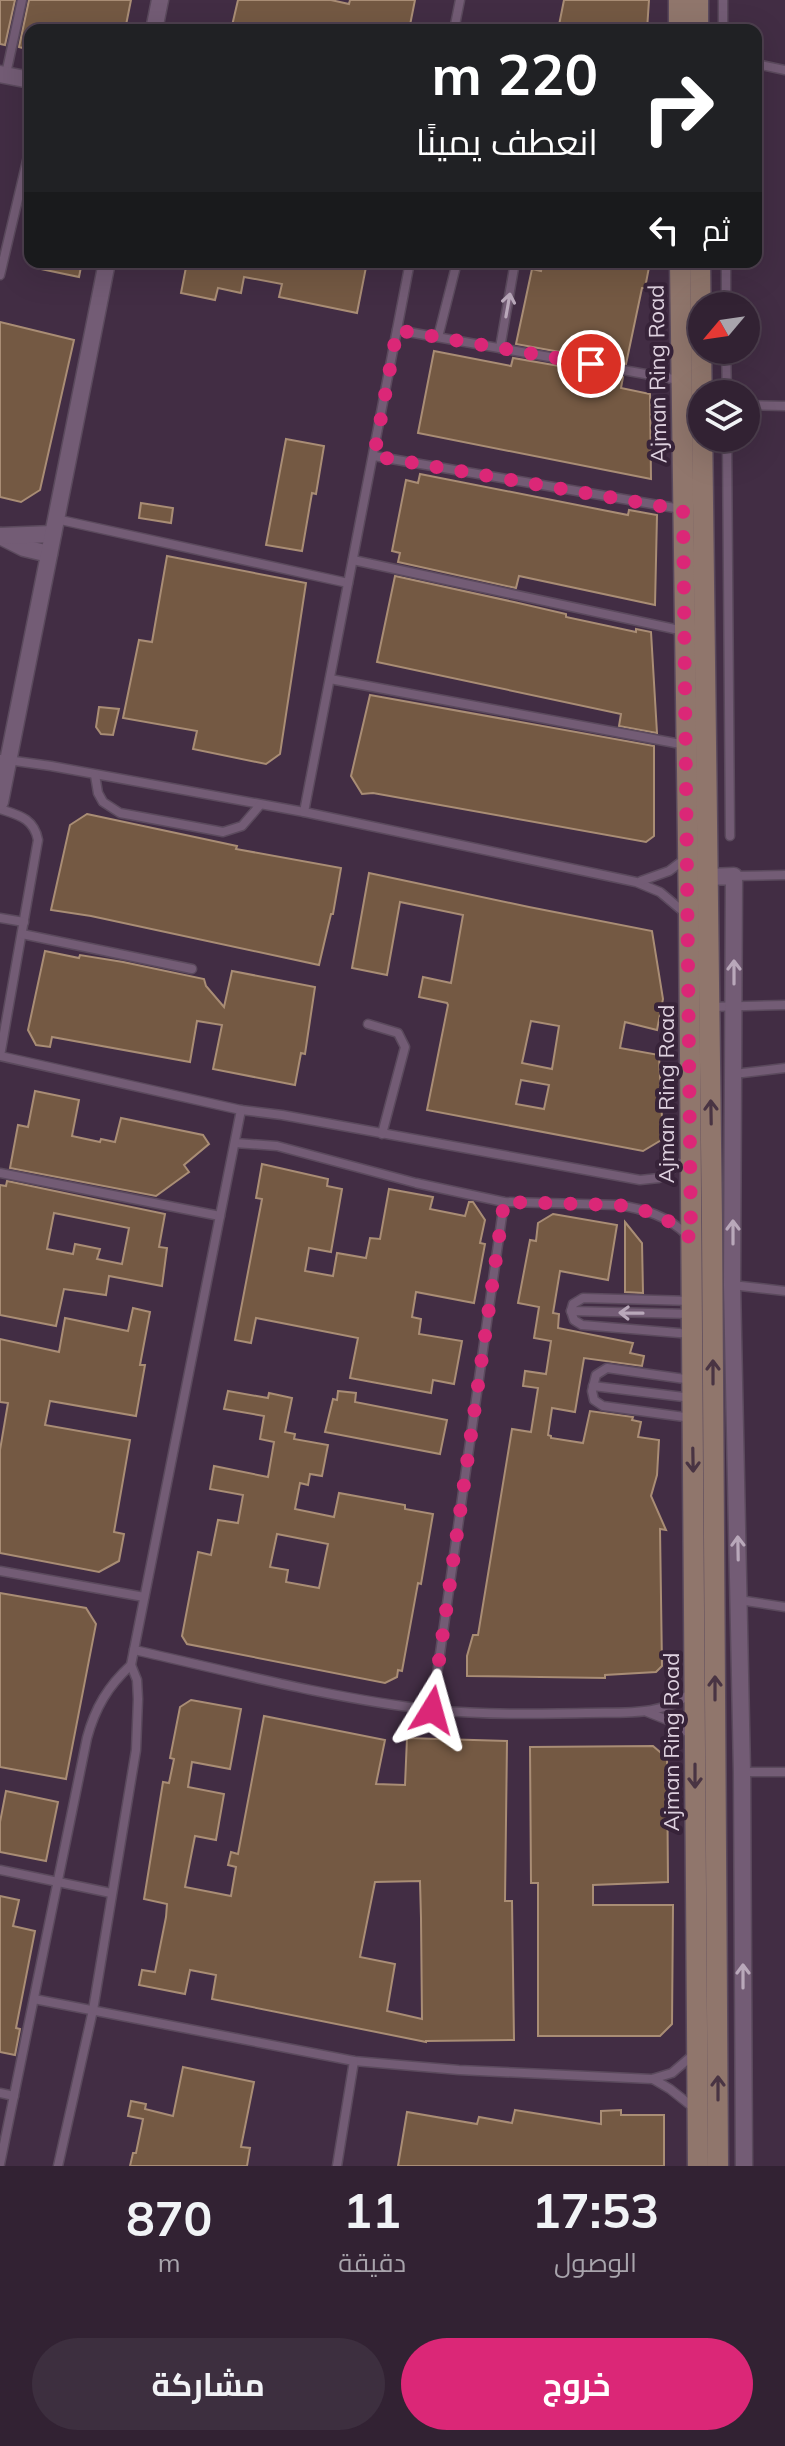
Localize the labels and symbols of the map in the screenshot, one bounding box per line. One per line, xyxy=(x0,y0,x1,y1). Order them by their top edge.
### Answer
street label: Ajman Ring Road xyxy=(641,284,673,464)
north arrow xyxy=(688,292,760,364)
one-way arrow xyxy=(501,293,516,318)
pin xyxy=(557,330,625,398)
one-way arrow xyxy=(726,959,742,986)
street label: Ajman Ring Road xyxy=(652,1005,680,1183)
one-way arrow xyxy=(703,1099,718,1126)
one-way arrow xyxy=(725,1219,741,1246)
one-way arrow xyxy=(618,1305,645,1320)
one-way arrow xyxy=(705,1359,721,1386)
one-way arrow xyxy=(685,1446,701,1473)
one-way arrow xyxy=(730,1535,745,1562)
street label: Ajman Ring Road xyxy=(657,1653,685,1831)
position arrow xyxy=(390,1668,474,1752)
one-way arrow xyxy=(707,1675,723,1702)
one-way arrow xyxy=(687,1762,703,1789)
one-way arrow xyxy=(735,1963,751,1990)
one-way arrow xyxy=(710,2075,725,2102)

